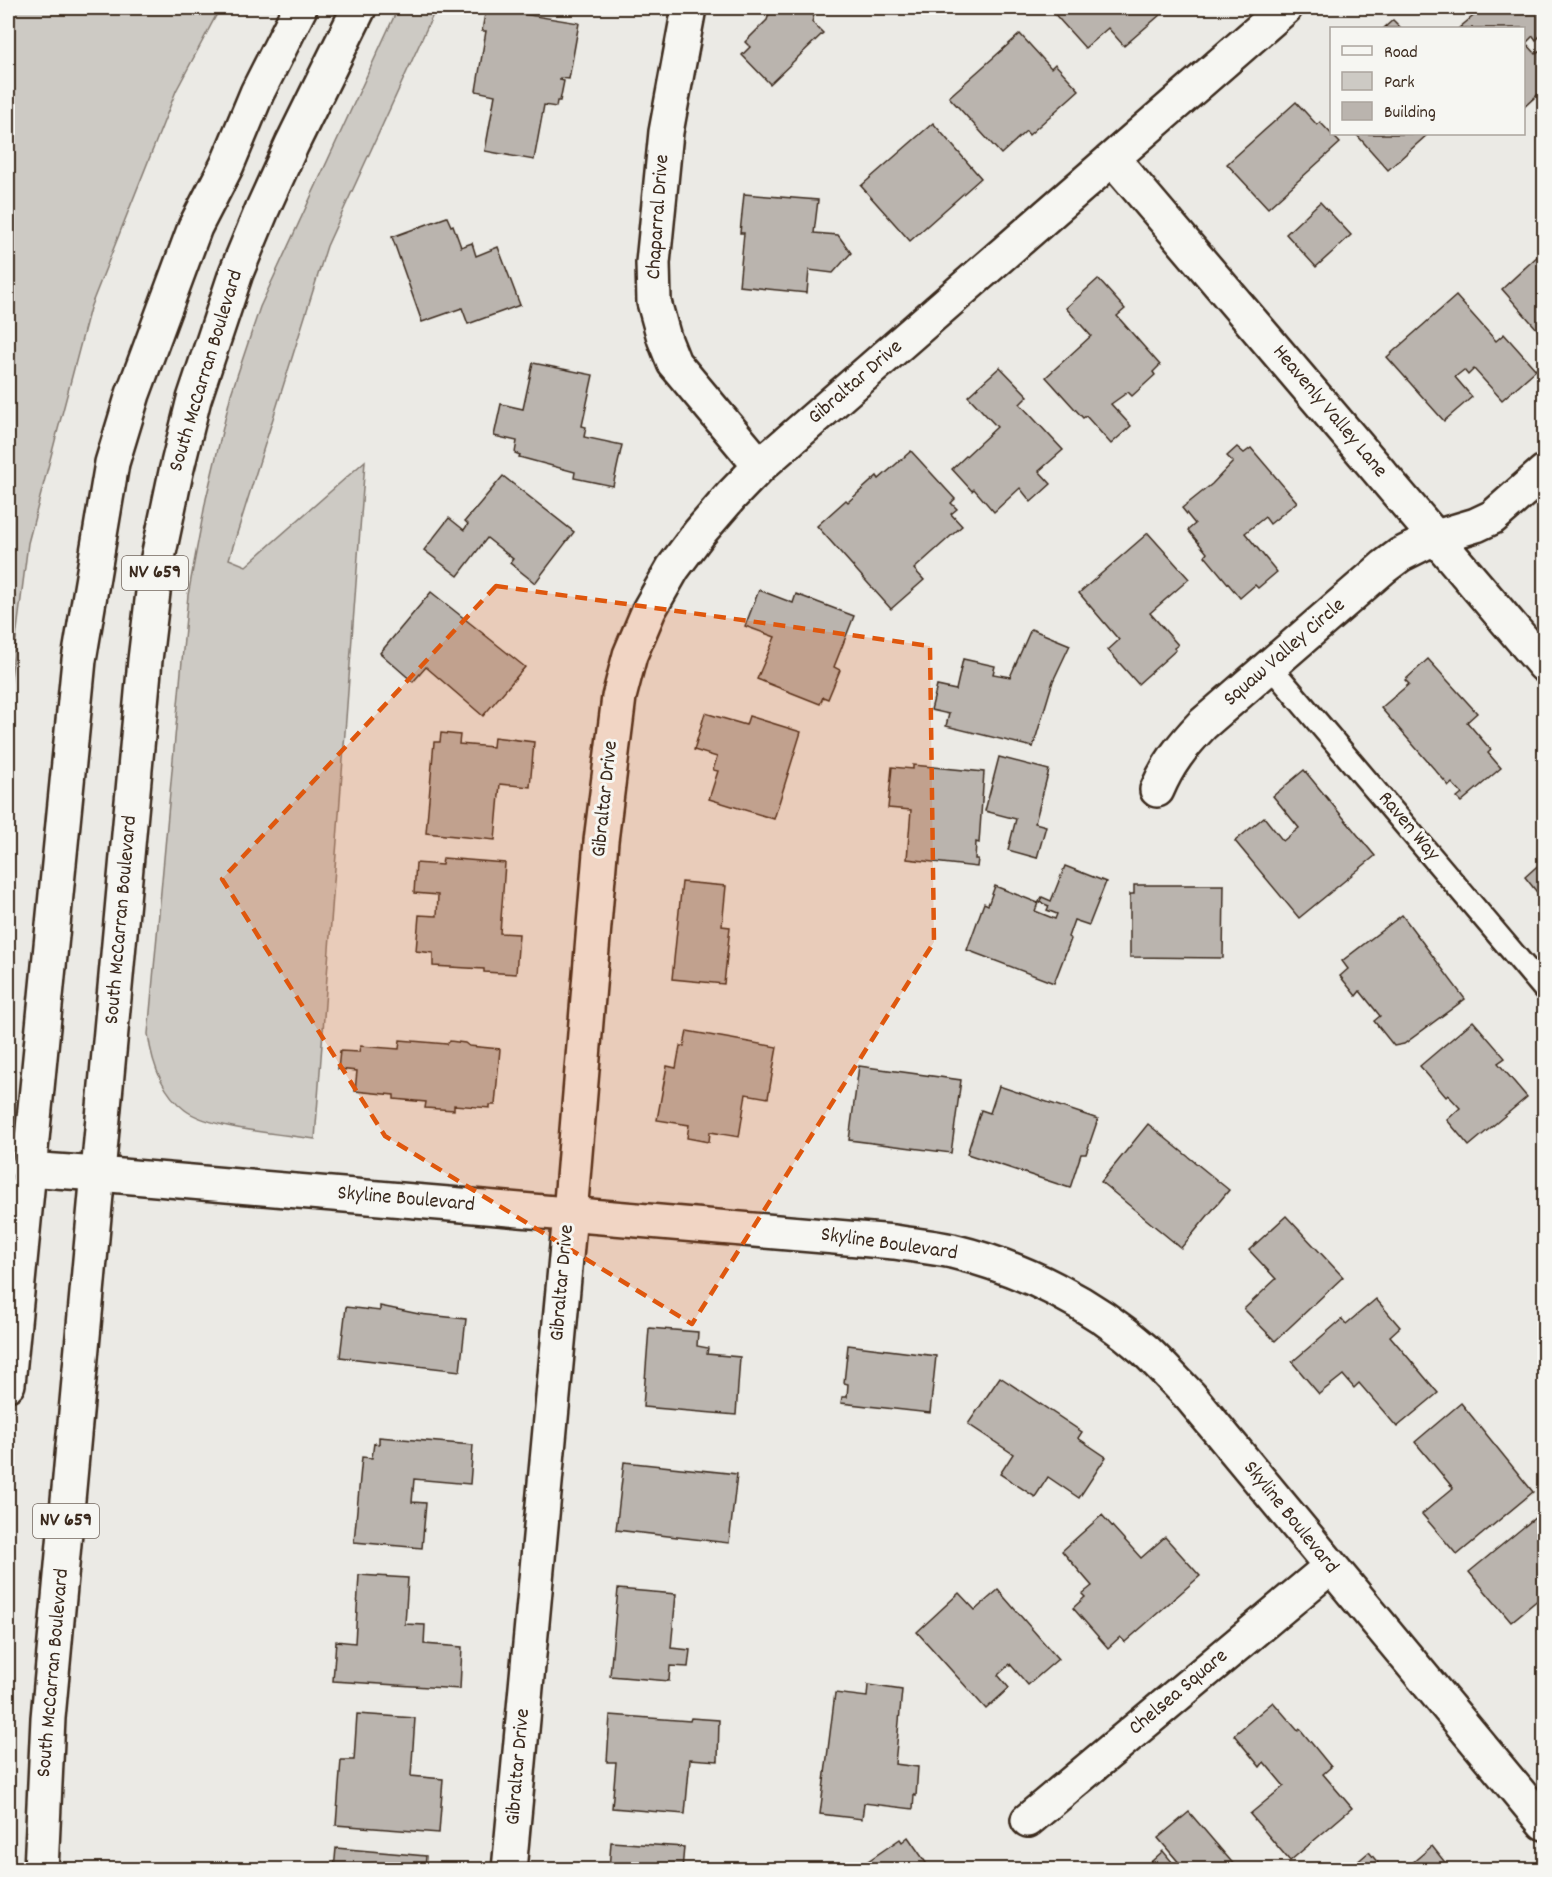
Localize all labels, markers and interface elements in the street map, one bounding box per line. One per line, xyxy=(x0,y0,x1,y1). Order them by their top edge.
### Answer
legend xyxy=(1330,27,1525,135)
text: Road xyxy=(1384,41,1418,66)
text: Park xyxy=(1384,71,1415,96)
text: Building xyxy=(1384,101,1436,126)
street label: Chaparral Drive xyxy=(640,154,678,280)
street label: South McCarran Boulevard xyxy=(162,266,252,476)
street label: Gibraltar Drive xyxy=(802,333,910,433)
street label: Heavenly Valley Lane xyxy=(1264,339,1394,485)
road number: NV 659 xyxy=(122,556,188,590)
street label: Squaw Valley Circle xyxy=(1217,591,1353,715)
street label: Gibraltar Drive xyxy=(585,739,627,859)
street label: Raven Way xyxy=(1370,786,1446,869)
street label: South McCarran Boulevard xyxy=(98,814,146,1026)
street label: Skyline Boulevard xyxy=(336,1179,476,1221)
street label: Skyline Boulevard xyxy=(819,1221,959,1269)
street label: Gibraltar Drive xyxy=(543,1223,583,1343)
street label: Skyline Boulevard xyxy=(1235,1455,1345,1581)
road number: NV 659 xyxy=(33,1504,99,1538)
street label: South McCarran Boulevard xyxy=(30,1567,78,1779)
street label: Chelsea Square xyxy=(1123,1642,1235,1744)
street label: Gibraltar Drive xyxy=(499,1707,539,1827)

